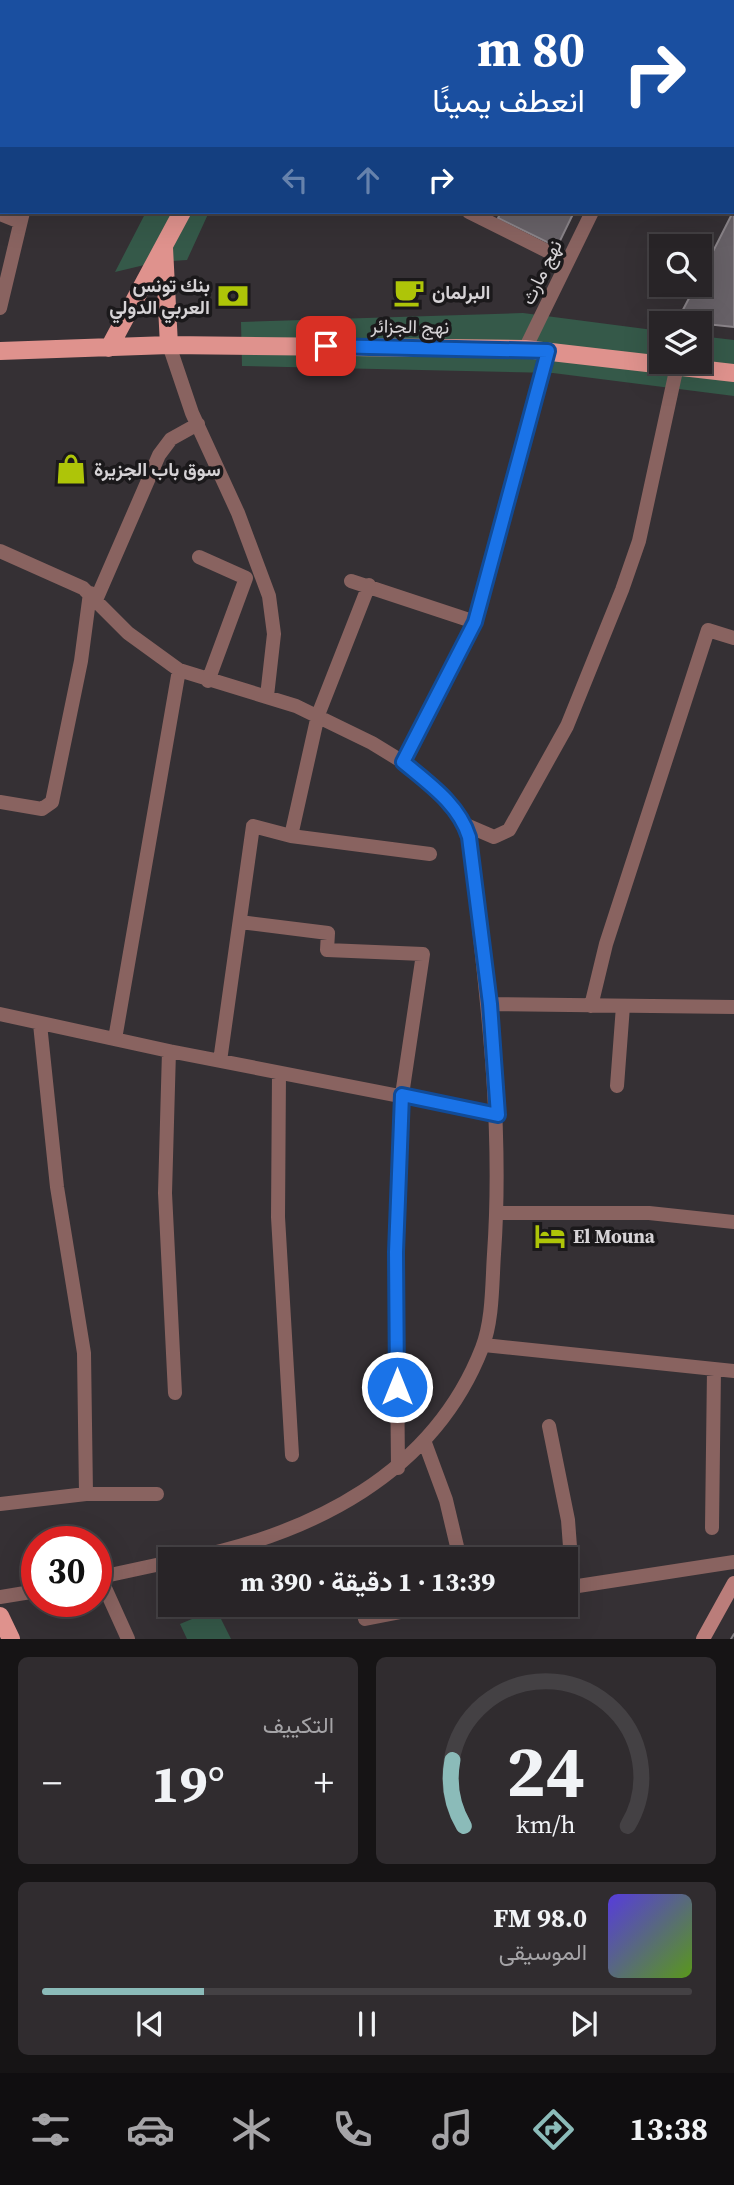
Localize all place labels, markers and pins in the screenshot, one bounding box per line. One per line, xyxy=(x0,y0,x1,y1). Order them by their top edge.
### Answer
place label: بنك تونس العربي الدولي xyxy=(109,272,210,324)
cafe icon: البرلمان xyxy=(392,275,426,309)
bank icon: بنك تونس العربي الدولي xyxy=(216,279,250,313)
place label: البرلمان xyxy=(432,279,491,305)
pin xyxy=(296,316,356,376)
shop icon: سوق باب الجزيرة xyxy=(54,452,88,486)
place label: سوق باب الجزيرة xyxy=(94,456,221,482)
hotel icon: El Mouna xyxy=(533,1219,567,1253)
place label: El Mouna xyxy=(573,1223,656,1249)

